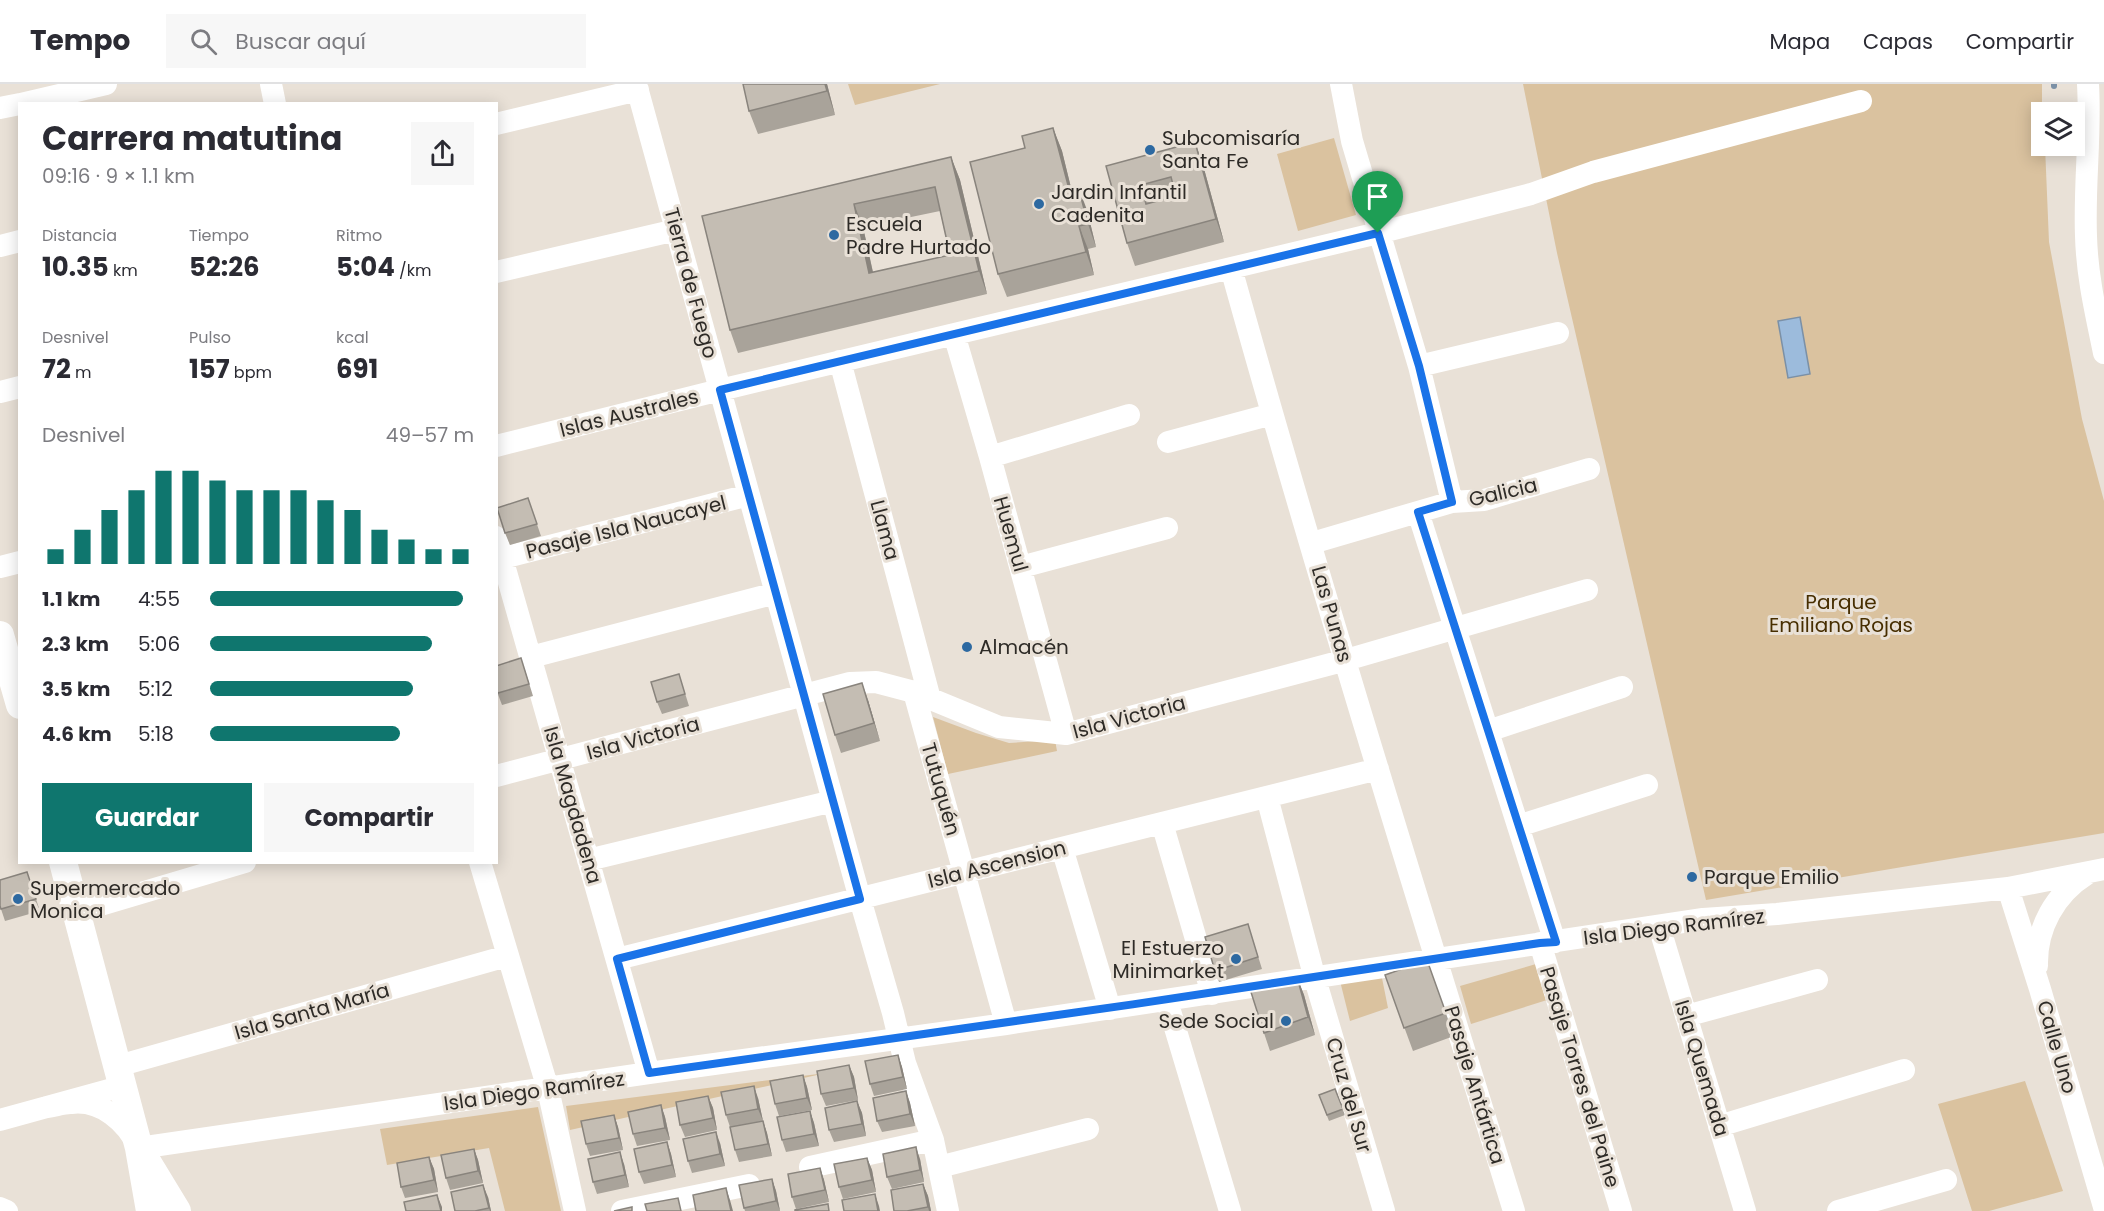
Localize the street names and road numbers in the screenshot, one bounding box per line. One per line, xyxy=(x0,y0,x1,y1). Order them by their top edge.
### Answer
street label: Tierra de Fuego xyxy=(657,205,725,361)
street label: Islas Australes xyxy=(557,382,701,444)
street label: Galicia xyxy=(1466,471,1540,513)
street label: Pasaje Isla Naucayel xyxy=(523,489,729,565)
street label: Huemul xyxy=(987,493,1035,575)
street label: Llama xyxy=(864,497,906,563)
street label: Las Punas xyxy=(1305,563,1359,665)
street label: Isla Victoria xyxy=(1069,689,1189,745)
street label: Isla Victoria xyxy=(583,710,703,766)
street label: Isla Magdadena xyxy=(537,723,609,887)
street label: Tutuquén xyxy=(914,739,968,839)
street label: Isla Ascension xyxy=(925,833,1069,895)
street label: Isla Diego Ramírez xyxy=(1582,902,1766,952)
street label: Pasaje Torres del Paine xyxy=(1533,963,1627,1191)
street label: Isla Santa María xyxy=(231,975,393,1047)
street label: Isla Quemada xyxy=(1668,996,1736,1140)
street label: Calle Uno xyxy=(2030,997,2084,1097)
street label: Pasaje Antártica xyxy=(1438,1002,1512,1168)
street label: Cruz del Sur xyxy=(1319,1034,1379,1156)
street label: Isla Diego Ramírez xyxy=(442,1064,626,1118)

